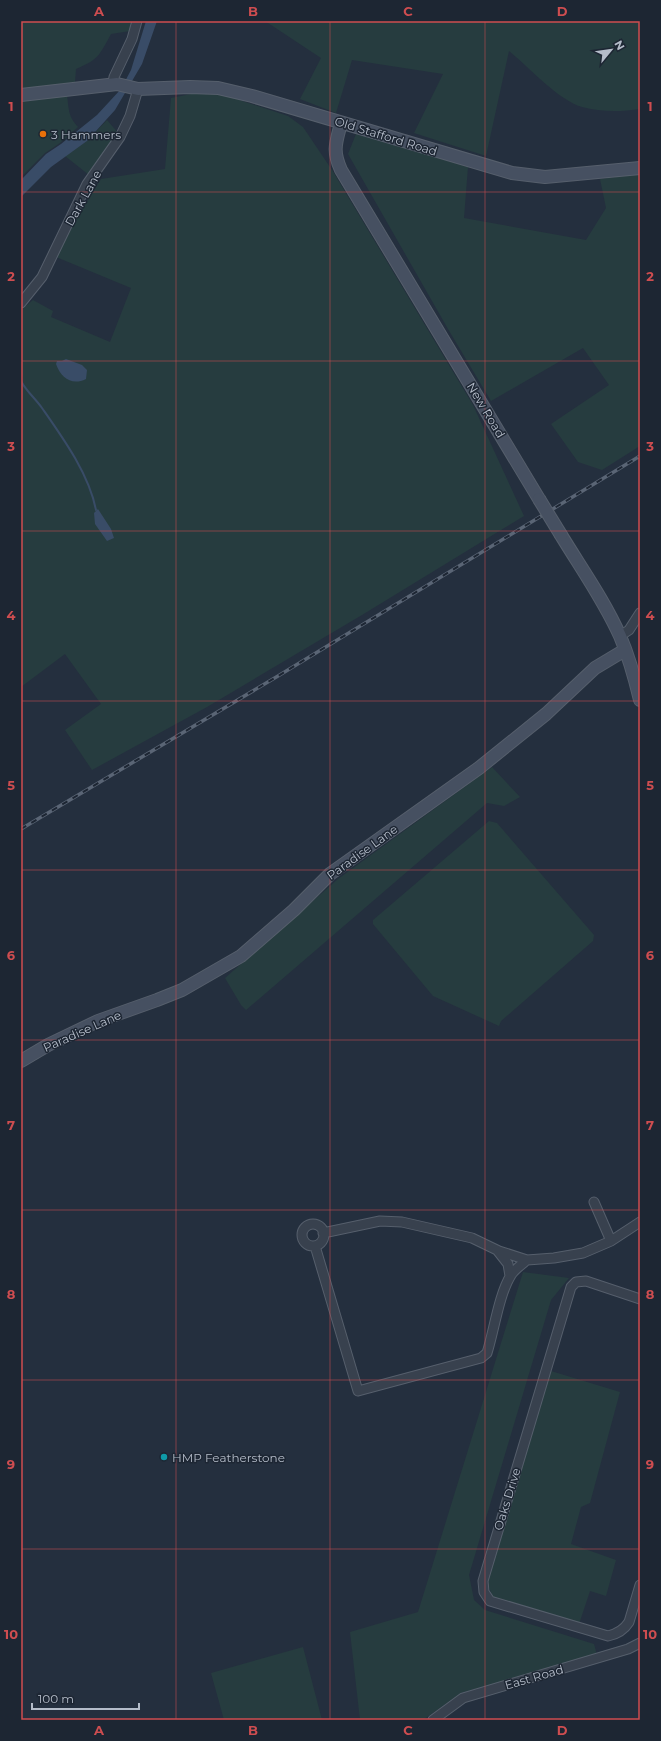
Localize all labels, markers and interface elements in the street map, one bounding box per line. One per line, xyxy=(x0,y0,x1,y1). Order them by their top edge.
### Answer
text: A xyxy=(93,3,105,19)
text: B xyxy=(248,3,258,19)
text: C xyxy=(403,3,413,19)
text: D xyxy=(557,3,568,19)
north arrow xyxy=(591,30,631,70)
text: N xyxy=(611,38,628,52)
text: 1 xyxy=(8,98,14,114)
text: 1 xyxy=(647,98,653,114)
street label: Old Stafford Road xyxy=(333,113,439,159)
place label: 3 Hammers xyxy=(51,127,121,142)
marker: 3 Hammers xyxy=(38,129,48,139)
street label: Dark Lane xyxy=(62,167,104,229)
text: 2 xyxy=(7,268,15,284)
text: 2 xyxy=(646,268,654,284)
street label: New Road xyxy=(464,380,508,440)
text: 3 xyxy=(6,438,15,454)
text: 3 xyxy=(645,438,654,454)
text: 4 xyxy=(7,607,16,623)
text: 4 xyxy=(646,607,655,623)
text: 5 xyxy=(7,777,15,793)
text: 5 xyxy=(646,777,654,793)
street label: Paradise Lane xyxy=(324,821,400,883)
text: 6 xyxy=(7,947,16,963)
text: 6 xyxy=(646,947,655,963)
street label: Paradise Lane xyxy=(41,1007,123,1055)
text: 7 xyxy=(7,1117,15,1133)
text: 7 xyxy=(646,1117,654,1133)
text: 8 xyxy=(7,1286,16,1302)
text: 8 xyxy=(646,1286,655,1302)
place label: HMP Featherstone xyxy=(172,1450,285,1465)
marker: HMP Featherstone xyxy=(159,1452,169,1462)
text: 9 xyxy=(7,1456,15,1472)
text: 9 xyxy=(646,1456,654,1472)
street label: Oaks Drive xyxy=(490,1466,524,1532)
text: 10 xyxy=(4,1626,18,1642)
text: 10 xyxy=(643,1626,657,1642)
street label: East Road xyxy=(503,1661,565,1693)
scale bar xyxy=(32,1685,139,1711)
text: 100 m xyxy=(38,1691,74,1706)
text: A xyxy=(93,1722,105,1738)
text: B xyxy=(248,1722,258,1738)
text: C xyxy=(403,1722,413,1738)
text: D xyxy=(557,1722,568,1738)

